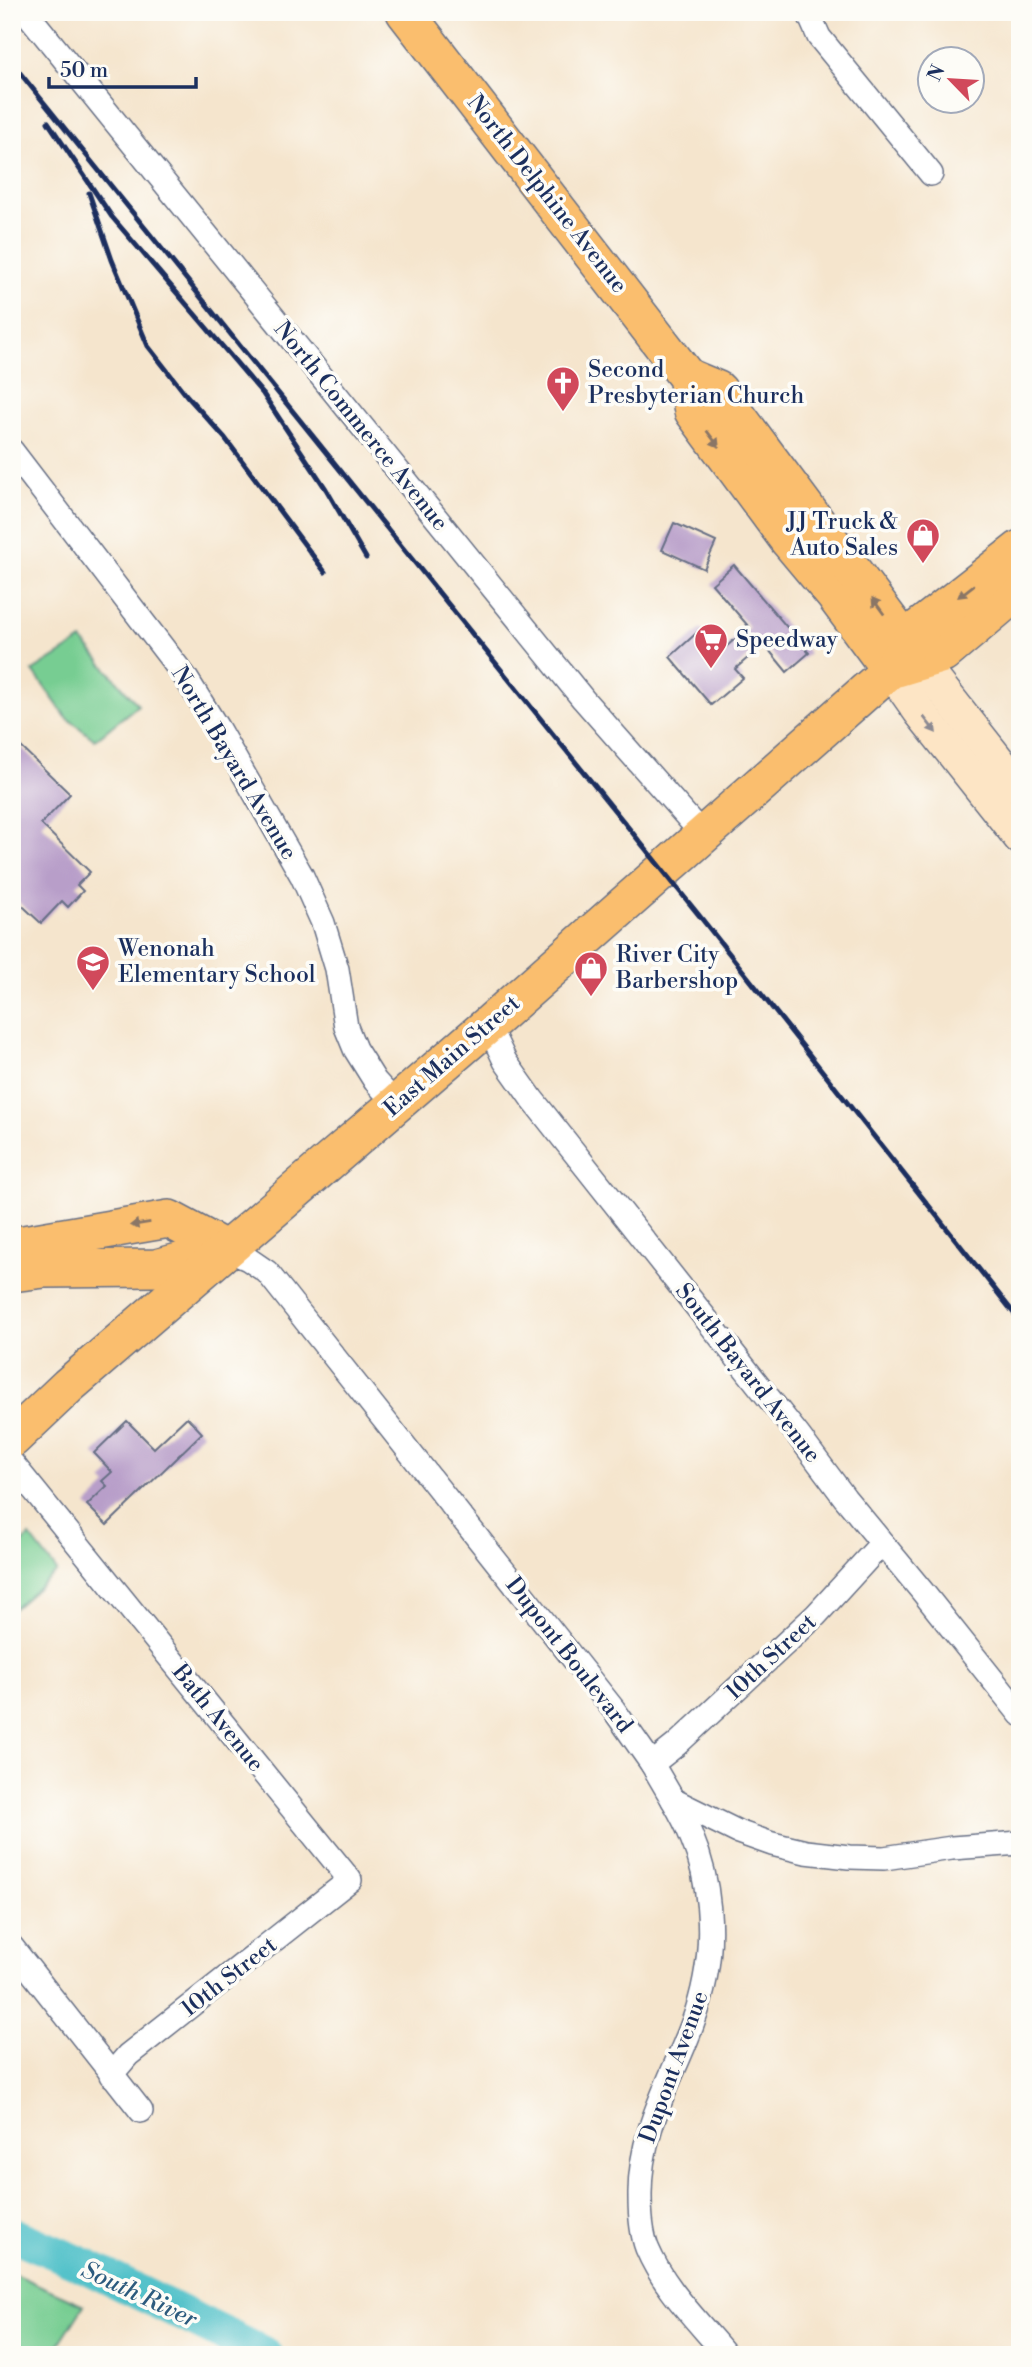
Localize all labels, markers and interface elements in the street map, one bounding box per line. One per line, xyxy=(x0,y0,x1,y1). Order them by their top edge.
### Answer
scale bar xyxy=(49,46,196,90)
north arrow xyxy=(916,46,986,116)
text: 50 m xyxy=(60,58,108,84)
text: N xyxy=(922,61,951,85)
street label: North Delphine Avenue xyxy=(461,89,633,299)
street label: North Commerce Avenue xyxy=(268,316,454,536)
place label: Second Presbyterian Church xyxy=(588,356,805,410)
church icon: Second Presbyterian Church xyxy=(544,364,582,413)
one-way arrow xyxy=(706,429,720,448)
place label: JJ Truck & Auto Sales xyxy=(785,508,899,562)
shop icon: JJ Truck & Auto Sales xyxy=(904,516,942,565)
one-way arrow xyxy=(957,583,975,597)
one-way arrow xyxy=(871,597,885,615)
supermarket icon: Speedway xyxy=(692,621,730,670)
place label: Speedway xyxy=(736,626,838,654)
street label: North Bayard Avenue xyxy=(165,661,303,865)
one-way arrow xyxy=(923,716,937,734)
place label: Wenonah Elementary School xyxy=(117,935,316,989)
place label: River City Barbershop xyxy=(615,941,738,995)
school or university icon: Wenonah Elementary School xyxy=(74,943,112,992)
shop icon: River City Barbershop xyxy=(572,949,610,998)
street label: East Main Street xyxy=(378,989,526,1123)
one-way arrow xyxy=(129,1219,151,1230)
street label: South Bayard Avenue xyxy=(669,1278,827,1468)
street label: Dupont Boulevard xyxy=(499,1571,639,1739)
street label: 10th Street xyxy=(720,1608,822,1706)
street label: Bath Avenue xyxy=(165,1658,270,1778)
street label: 10th Street xyxy=(176,1931,282,2023)
street label: Dupont Avenue xyxy=(634,1987,714,2147)
water label: South River xyxy=(76,2255,202,2335)

